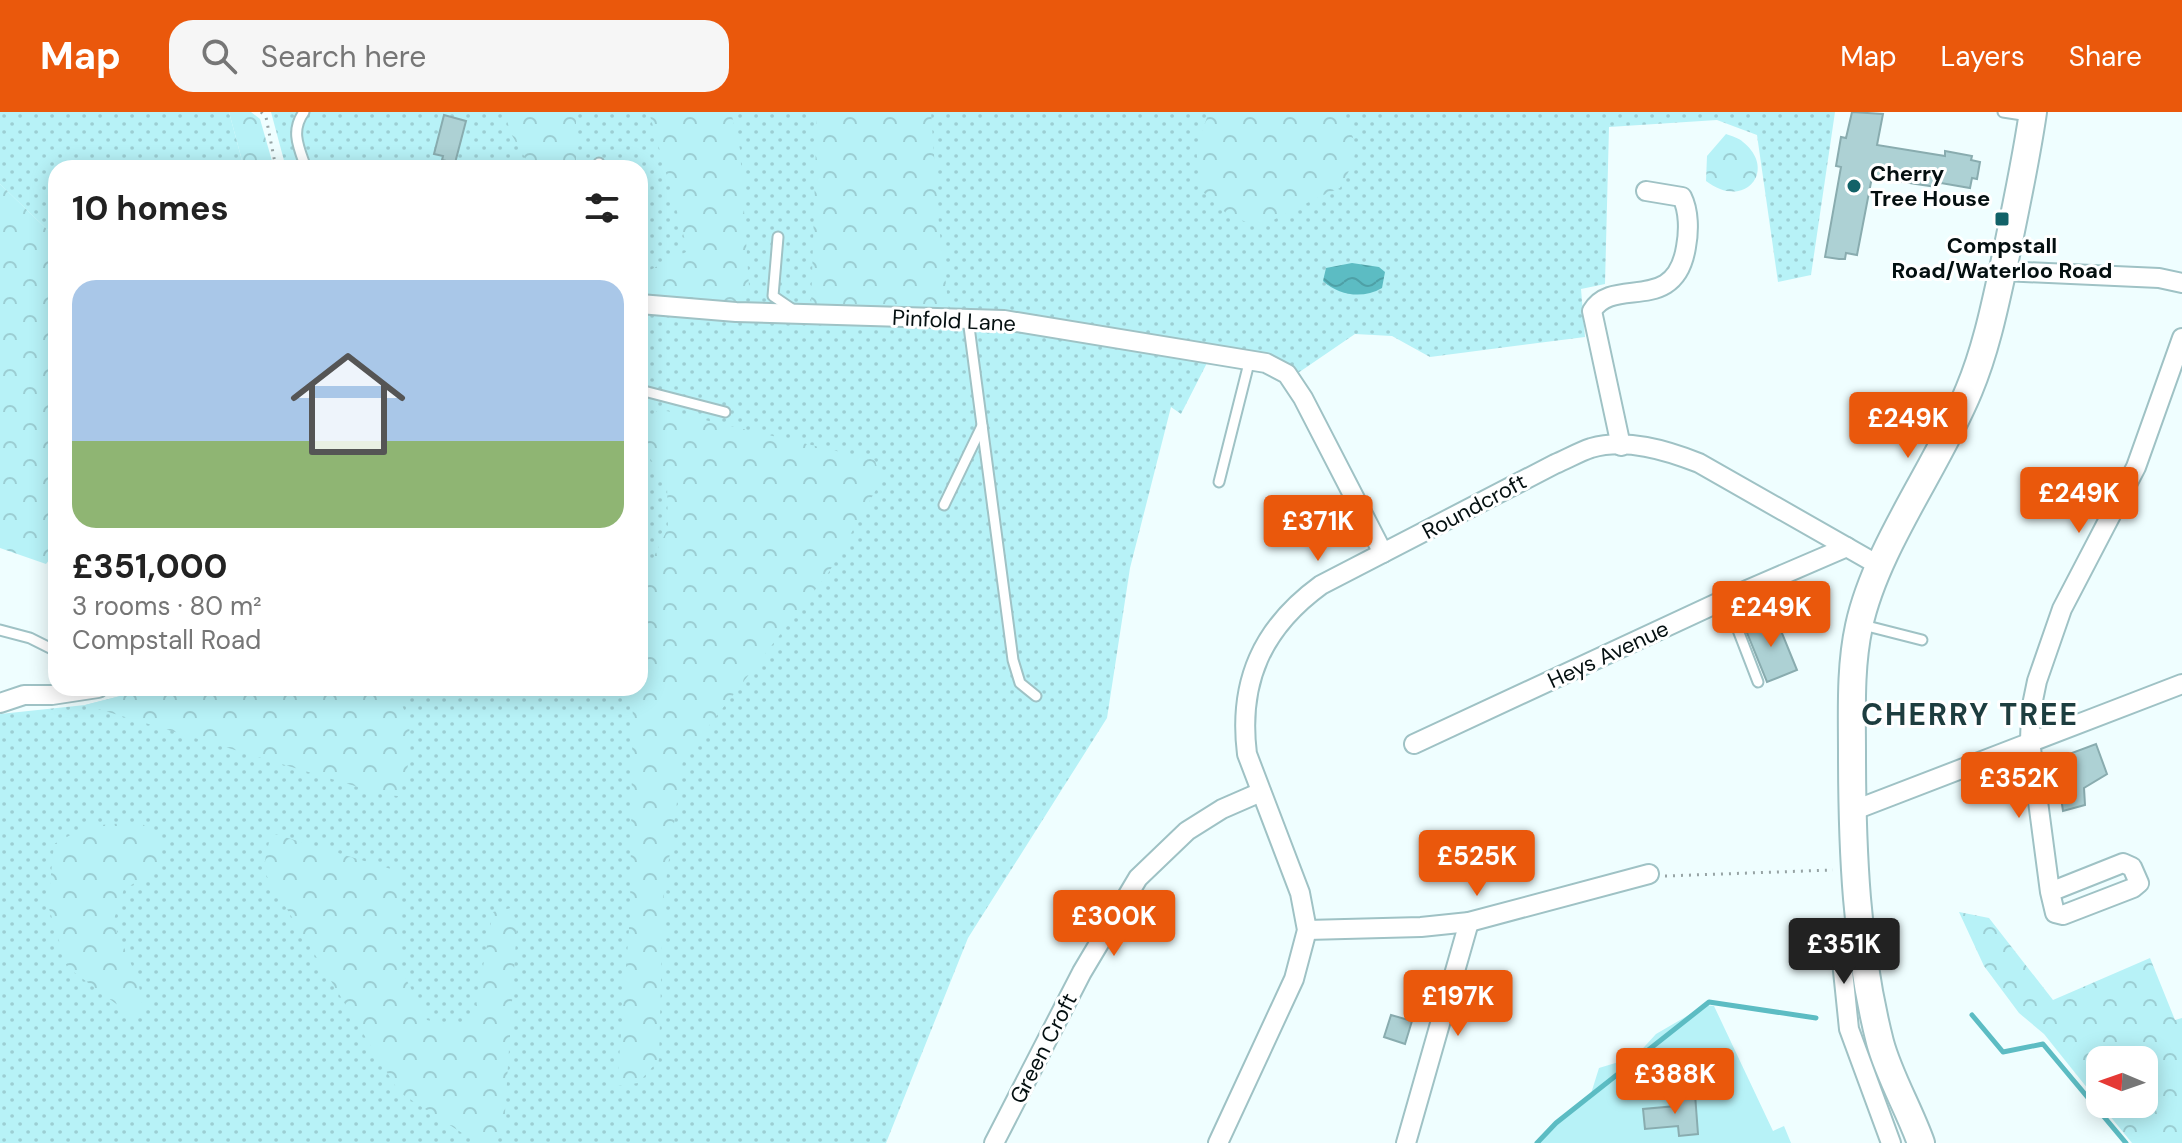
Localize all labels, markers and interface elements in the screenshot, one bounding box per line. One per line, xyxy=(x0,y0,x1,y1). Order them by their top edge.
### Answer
search box xyxy=(169,20,729,92)
text: Map xyxy=(40,31,121,81)
icon: search xyxy=(197,34,241,78)
text: Search here xyxy=(261,37,426,76)
text: Map xyxy=(1840,38,1897,75)
text: Layers xyxy=(1941,38,2025,75)
text: Share xyxy=(2069,38,2142,75)
place label: Cherry Tree House xyxy=(1870,159,1990,213)
marker: Cherry Tree House xyxy=(1845,177,1863,195)
text: 10 homes xyxy=(72,186,229,231)
icon: filters xyxy=(580,186,624,230)
marker: Compstall Road/Waterloo Road xyxy=(1993,210,2011,228)
place label: Compstall Road/Waterloo Road xyxy=(1892,231,2112,285)
street label: Pinfold Lane xyxy=(891,303,1017,338)
icon: home xyxy=(276,332,420,476)
pin: £249K xyxy=(1852,392,1964,460)
text: £249K xyxy=(1867,401,1949,435)
street label: Roundcroft xyxy=(1417,467,1531,546)
pin: £249K xyxy=(2023,467,2135,535)
text: £249K xyxy=(2038,476,2120,510)
pin: £371K xyxy=(1262,495,1374,563)
text: £371K xyxy=(1282,504,1354,538)
text: £351,000 xyxy=(72,544,228,589)
pin: £249K xyxy=(1715,581,1827,649)
text: 3 rooms · 80 m² xyxy=(72,589,262,623)
text: £249K xyxy=(1730,590,1812,624)
street label: Heys Avenue xyxy=(1543,614,1673,695)
text: Compstall Road xyxy=(72,623,261,657)
district label: CHERRY TREE xyxy=(1861,695,2079,734)
pin: £352K xyxy=(1963,752,2075,820)
text: £352K xyxy=(1979,761,2059,795)
pin: £525K xyxy=(1421,830,1533,898)
text: £525K xyxy=(1437,839,1517,873)
pin: £300K xyxy=(1058,890,1170,958)
text: £300K xyxy=(1071,899,1157,933)
pin: £351K xyxy=(1788,918,1900,986)
text: £351K xyxy=(1807,927,1881,961)
pin: £197K xyxy=(1402,970,1514,1038)
text: £197K xyxy=(1422,979,1494,1013)
street label: Green Croft xyxy=(1003,988,1084,1109)
north arrow xyxy=(2086,1046,2158,1118)
map controls xyxy=(2086,1046,2158,1118)
pin: £388K xyxy=(1619,1048,1731,1116)
text: £388K xyxy=(1634,1057,1716,1091)

